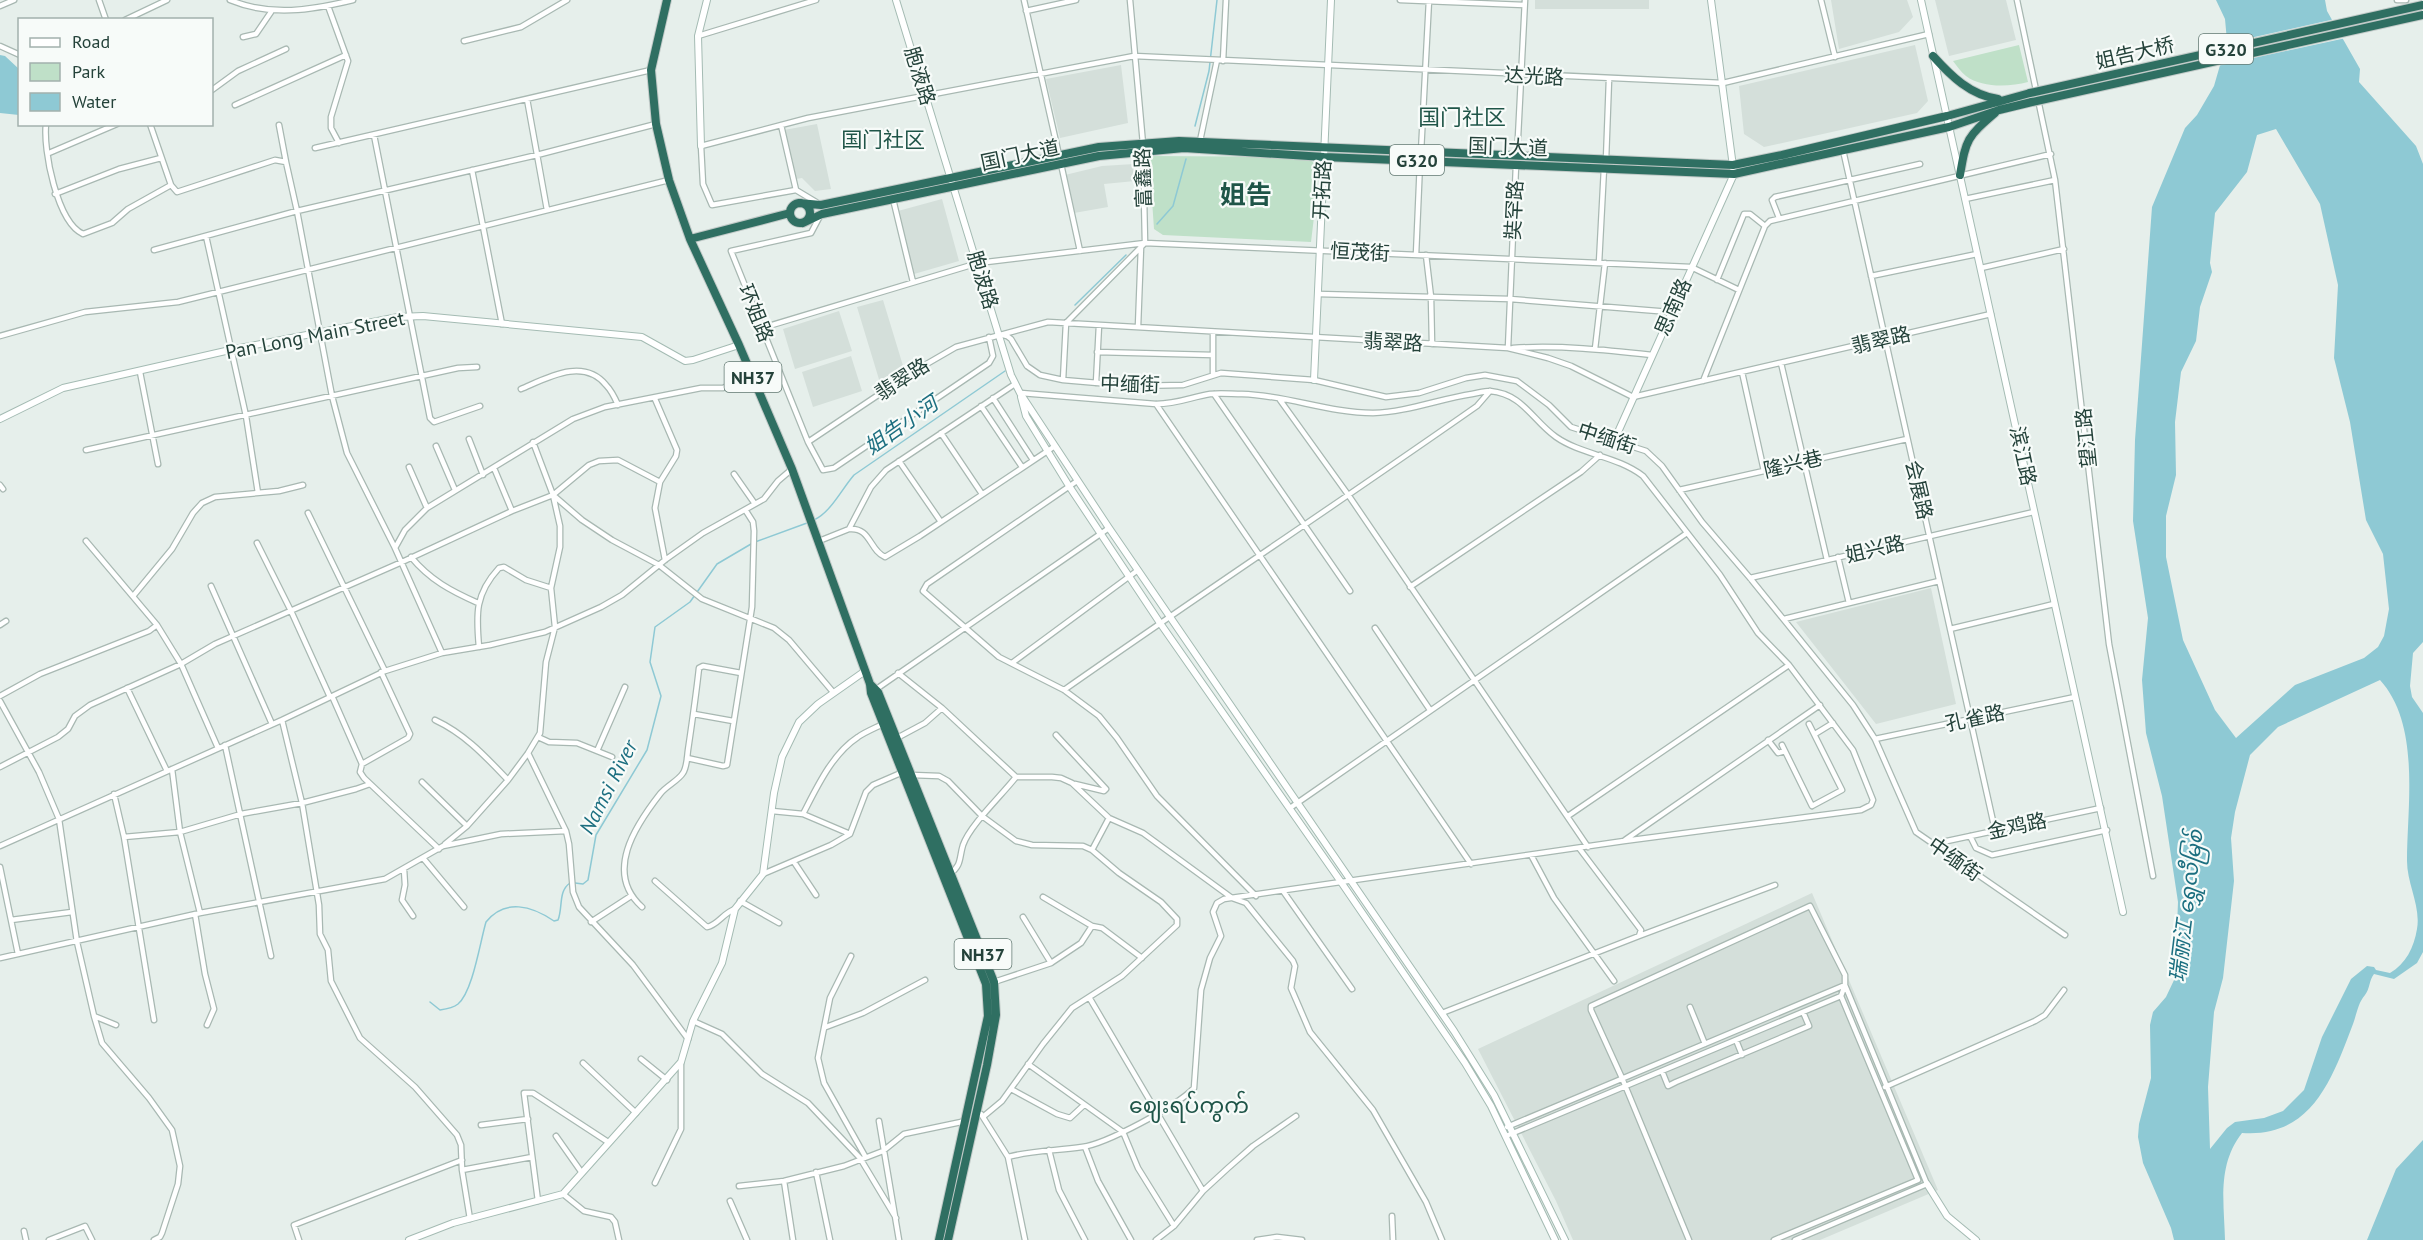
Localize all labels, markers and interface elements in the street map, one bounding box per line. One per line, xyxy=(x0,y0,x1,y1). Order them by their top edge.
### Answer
legend xyxy=(18,18,213,126)
text: Road xyxy=(72,30,110,53)
street label: 姐告大桥 xyxy=(2093,31,2177,75)
road number: G320 xyxy=(2199,34,2253,64)
street label: 胞液路 xyxy=(899,44,941,108)
text: Park xyxy=(72,60,105,83)
street label: 达光路 xyxy=(1503,61,1565,91)
text: Water xyxy=(72,90,116,113)
district label: 国门社区 xyxy=(1418,103,1506,131)
district label: 国门社区 xyxy=(841,126,925,153)
street label: 国门大道 xyxy=(1468,133,1548,161)
street label: 国门大道 xyxy=(978,134,1062,176)
road number: G320 xyxy=(1390,145,1444,175)
street label: 富鑫路 xyxy=(1129,148,1157,208)
street label: 开拓路 xyxy=(1307,159,1337,221)
district label: 姐告 xyxy=(1220,178,1272,211)
street label: 奘罕路 xyxy=(1499,179,1529,241)
street label: 恒茂街 xyxy=(1329,237,1391,267)
street label: 胞波路 xyxy=(962,248,1004,312)
street label: 思南路 xyxy=(1649,274,1697,340)
street label: 环姐路 xyxy=(733,280,779,346)
street label: Pan Long Main Street xyxy=(223,305,407,365)
street label: 翡翠路 xyxy=(1849,321,1913,359)
street label: 翡翠路 xyxy=(1362,327,1424,357)
street label: 翡翠路 xyxy=(870,352,934,406)
road number: NH37 xyxy=(724,362,782,392)
street label: 中缅街 xyxy=(1100,370,1160,398)
water label: 姐告小河 xyxy=(859,388,946,460)
street label: 望江路 xyxy=(2070,407,2102,469)
street label: 中缅街 xyxy=(1574,416,1640,460)
street label: 滨江路 xyxy=(2004,424,2042,488)
street label: 隆兴巷 xyxy=(1761,445,1825,483)
street label: 会展路 xyxy=(1900,458,1938,522)
street label: 姐兴路 xyxy=(1843,530,1907,568)
street label: 孔雀路 xyxy=(1943,699,2007,737)
water label: Namsi River xyxy=(573,734,644,838)
street label: 金鸡路 xyxy=(1985,807,2049,845)
water label: 瑞丽江 ရွှေလီမြစ် xyxy=(2162,827,2213,984)
street label: 中缅街 xyxy=(1923,831,1987,887)
road number: NH37 xyxy=(954,939,1012,969)
district label: ဈေးရပ်ကွက် xyxy=(1129,1090,1249,1123)

